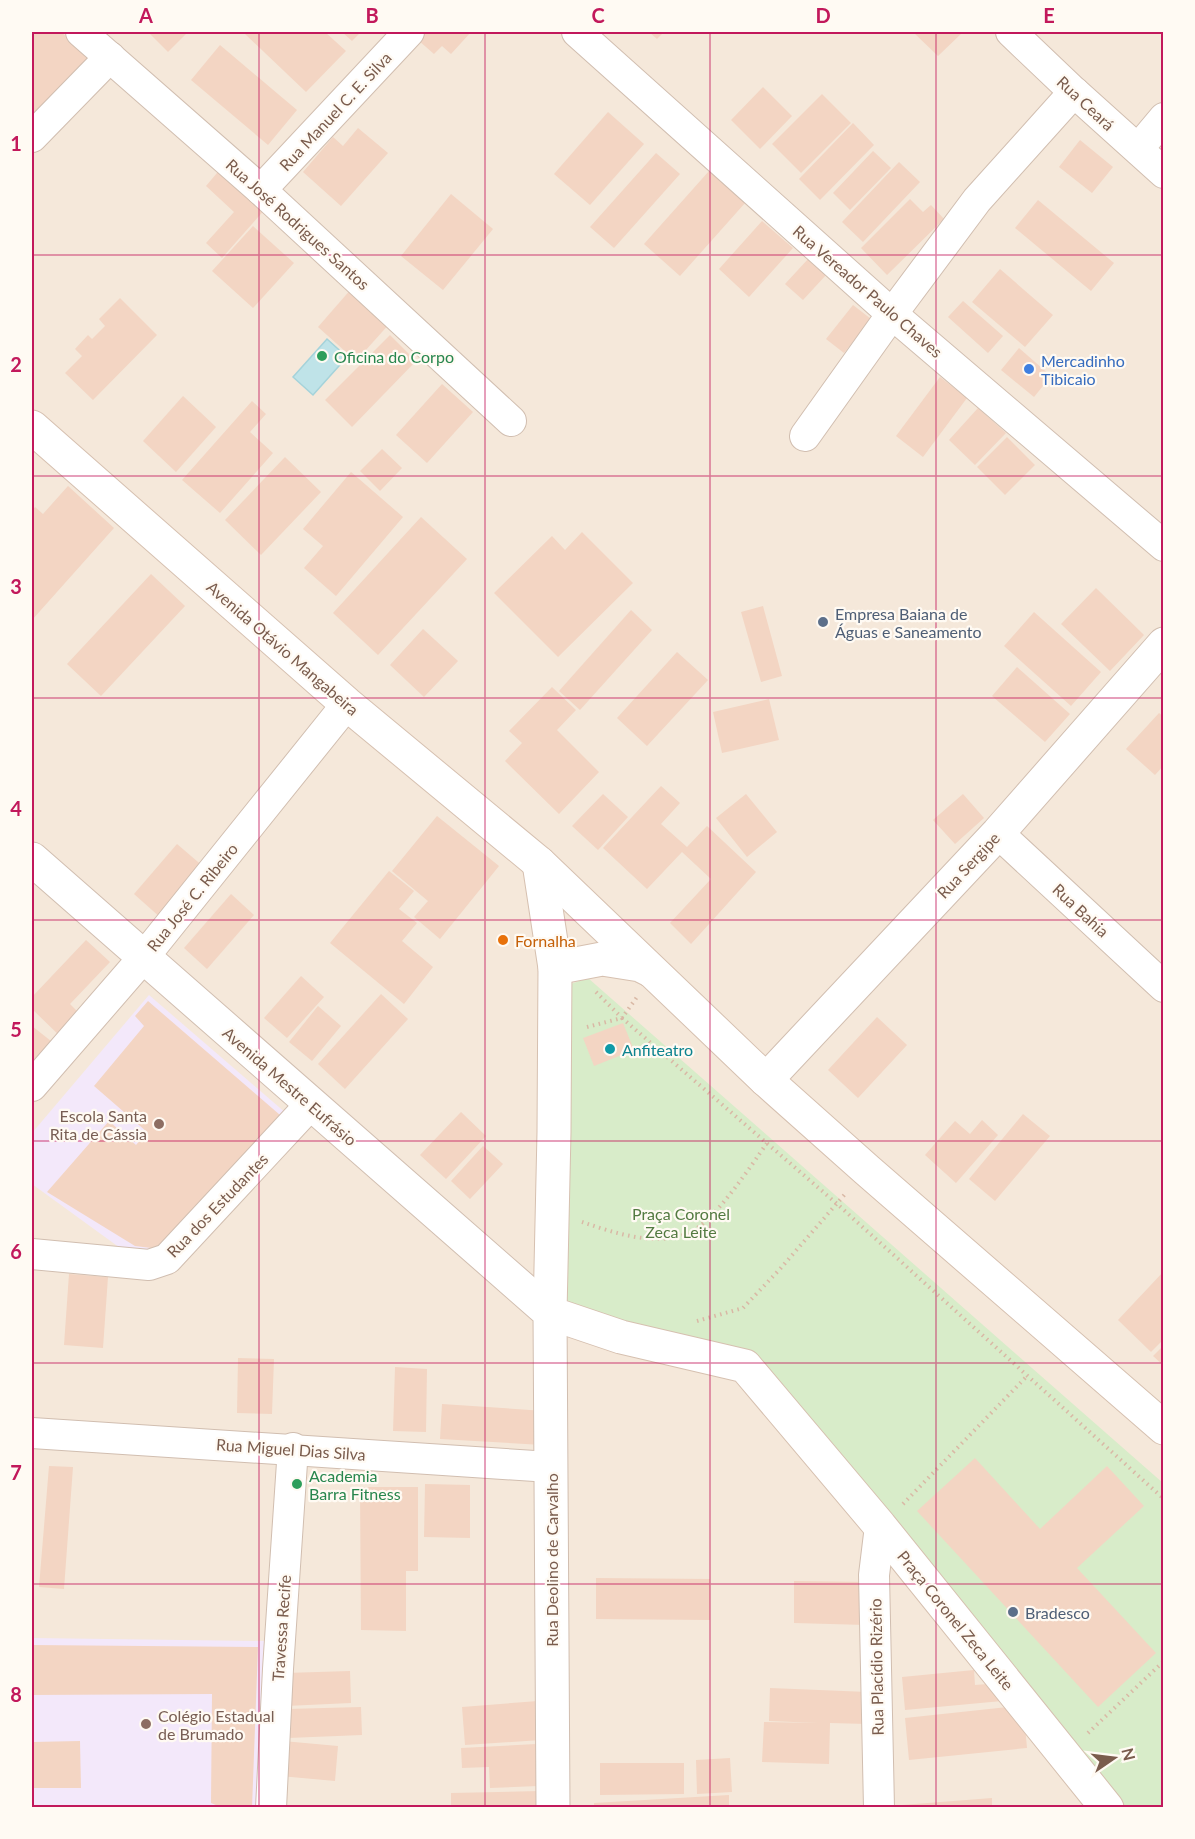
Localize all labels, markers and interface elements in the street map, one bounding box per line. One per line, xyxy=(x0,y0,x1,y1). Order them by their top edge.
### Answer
text: A xyxy=(138,3,153,27)
text: B xyxy=(365,3,379,27)
text: C xyxy=(591,3,605,27)
text: D xyxy=(815,3,831,27)
text: E xyxy=(1043,3,1055,27)
street label: Rua Manuel C. E. Silva xyxy=(275,48,395,174)
street label: Rua Ceará xyxy=(1053,72,1119,134)
text: 1 xyxy=(10,131,22,155)
street label: Rua José Rodrigues Santos xyxy=(222,155,374,293)
street label: Rua Vereador Paulo Chaves xyxy=(789,221,947,361)
place label: Oficina do Corpo xyxy=(334,347,454,366)
marker: Oficina do Corpo xyxy=(315,349,329,363)
place label: Mercadinho Tibicaio xyxy=(1041,351,1125,388)
text: 2 xyxy=(10,352,22,376)
marker: Mercadinho Tibicaio xyxy=(1022,362,1036,376)
text: 3 xyxy=(10,574,22,598)
street label: Avenida Otávio Mangabeira xyxy=(203,577,363,719)
place label: Empresa Baiana de Águas e Saneamento xyxy=(835,604,982,641)
marker: Empresa Baiana de Águas e Saneamento xyxy=(816,615,830,629)
text: 4 xyxy=(10,796,22,820)
street label: Rua Sergipe xyxy=(933,828,1003,902)
street label: Rua José C. Ribeiro xyxy=(143,839,241,955)
street label: Rua Bahia xyxy=(1049,879,1113,941)
place label: Fornalha xyxy=(515,931,576,950)
marker: Fornalha xyxy=(496,933,510,947)
text: 5 xyxy=(10,1017,22,1041)
street label: Avenida Mestre Eufrásio xyxy=(219,1023,361,1149)
place label: Anfiteatro xyxy=(622,1040,693,1059)
marker: Anfiteatro xyxy=(603,1042,617,1056)
place label: Escola Santa Rita de Cássia xyxy=(50,1106,147,1143)
marker: Escola Santa Rita de Cássia xyxy=(152,1117,166,1131)
street label: Rua dos Estudantes xyxy=(163,1149,272,1261)
park label: Praça Coronel Zeca Leite xyxy=(632,1204,730,1241)
text: 6 xyxy=(10,1239,22,1263)
street label: Rua Miguel Dias Silva xyxy=(216,1434,366,1464)
text: 7 xyxy=(10,1460,22,1484)
place label: Academia Barra Fitness xyxy=(309,1466,401,1503)
street label: Rua Deolino de Carvalho xyxy=(542,1473,561,1647)
marker: Academia Barra Fitness xyxy=(290,1477,304,1491)
street label: Praça Coronel Zeca Leite xyxy=(894,1547,1018,1693)
street label: Travessa Recife xyxy=(268,1574,294,1682)
street label: Rua Placídio Rizério xyxy=(865,1598,887,1736)
place label: Bradesco xyxy=(1025,1603,1090,1622)
marker: Bradesco xyxy=(1006,1605,1020,1619)
text: 8 xyxy=(10,1682,22,1706)
place label: Colégio Estadual de Brumado xyxy=(158,1706,275,1743)
marker: Colégio Estadual de Brumado xyxy=(139,1717,153,1731)
north arrow xyxy=(1084,1728,1144,1788)
text: N xyxy=(1118,1746,1140,1763)

